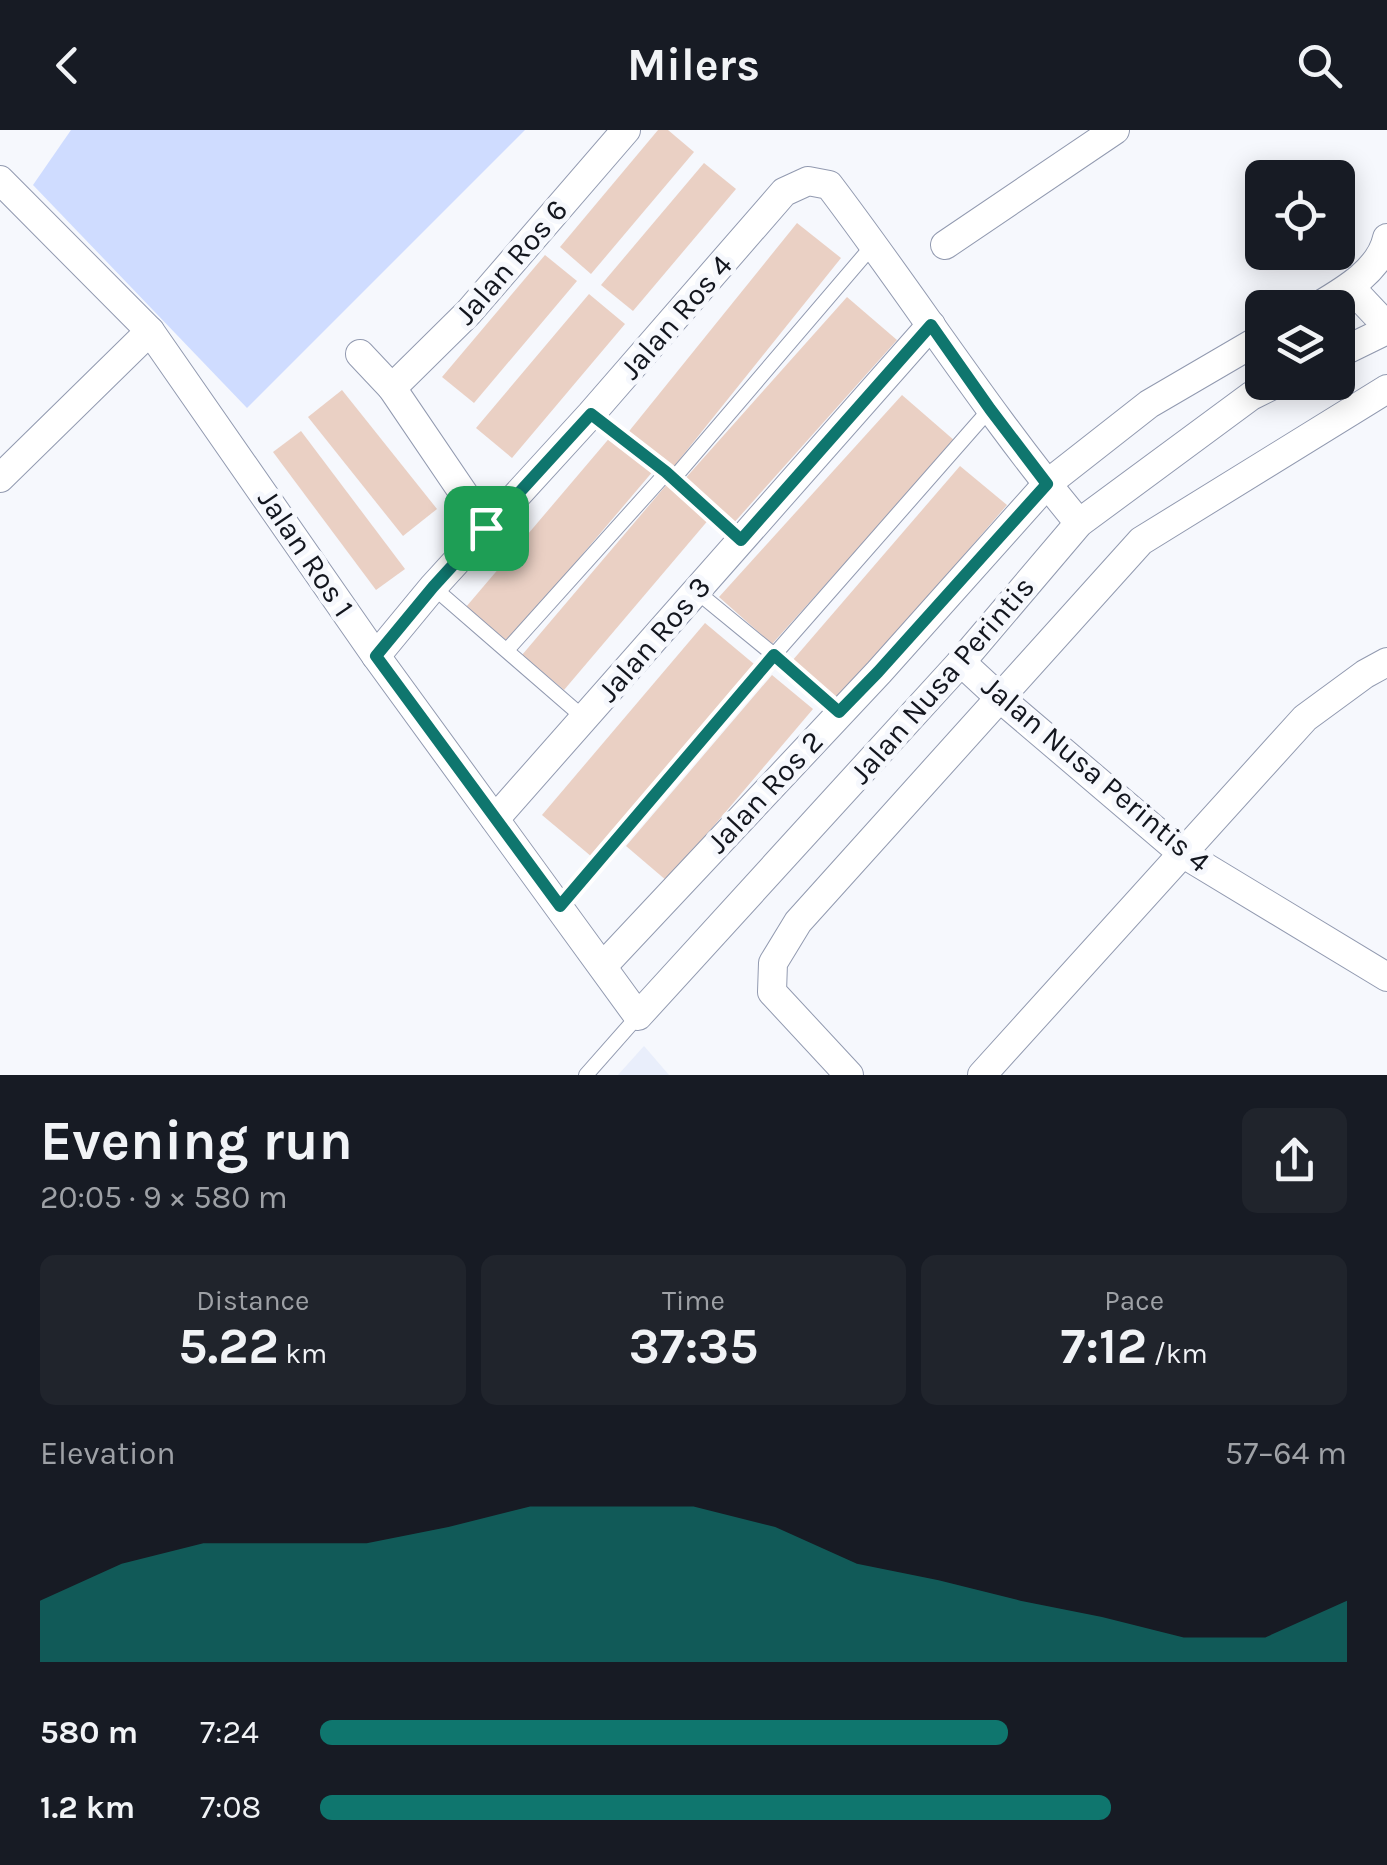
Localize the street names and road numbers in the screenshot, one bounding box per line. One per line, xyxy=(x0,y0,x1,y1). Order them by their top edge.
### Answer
street label: Jalan Ros 6 xyxy=(447,192,575,332)
street label: Jalan Ros 4 xyxy=(612,247,740,387)
street label: Jalan Ros 1 xyxy=(250,482,362,624)
street label: Jalan Ros 3 xyxy=(590,569,718,709)
street label: Jalan Nusa Perintis xyxy=(842,569,1042,791)
street label: Jalan Nusa Perintis 4 xyxy=(975,668,1218,880)
street label: Jalan Ros 2 xyxy=(699,723,831,861)

